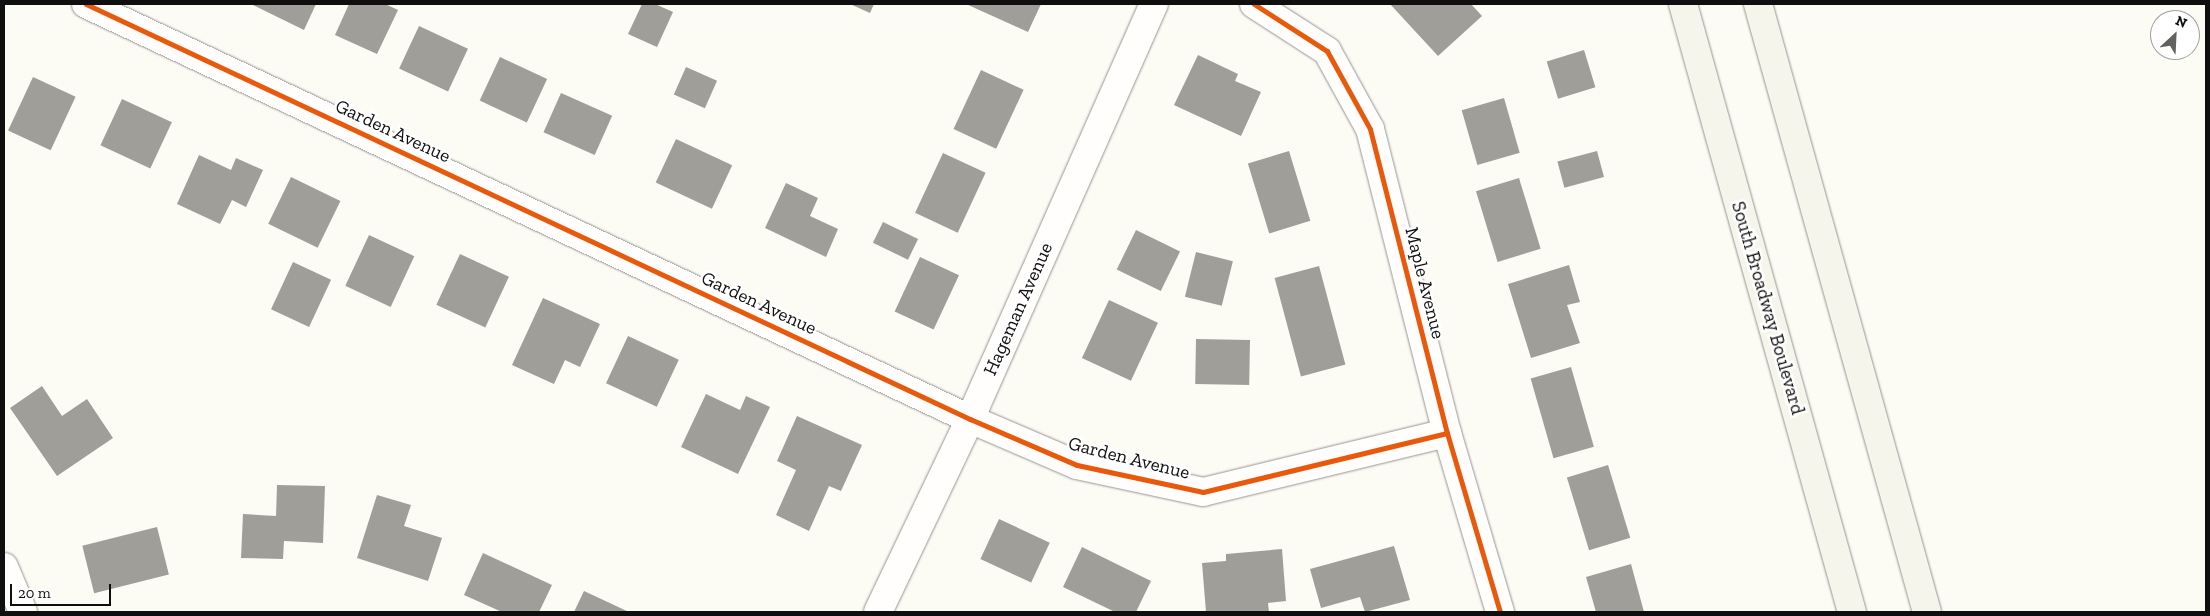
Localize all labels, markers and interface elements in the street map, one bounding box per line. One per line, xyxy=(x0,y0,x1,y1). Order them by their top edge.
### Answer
north arrow xyxy=(2150,10,2200,60)
text: N xyxy=(2173,12,2190,32)
street label: Garden Avenue xyxy=(332,94,454,168)
street label: South Broadway Boulevard xyxy=(1727,198,1809,418)
street label: Maple Avenue xyxy=(1400,225,1450,341)
street label: Hageman Avenue xyxy=(978,239,1058,379)
street label: Garden Avenue xyxy=(698,266,820,340)
street label: Garden Avenue xyxy=(1066,432,1192,484)
scale bar xyxy=(12,574,114,606)
text: 20 m xyxy=(18,584,51,602)

